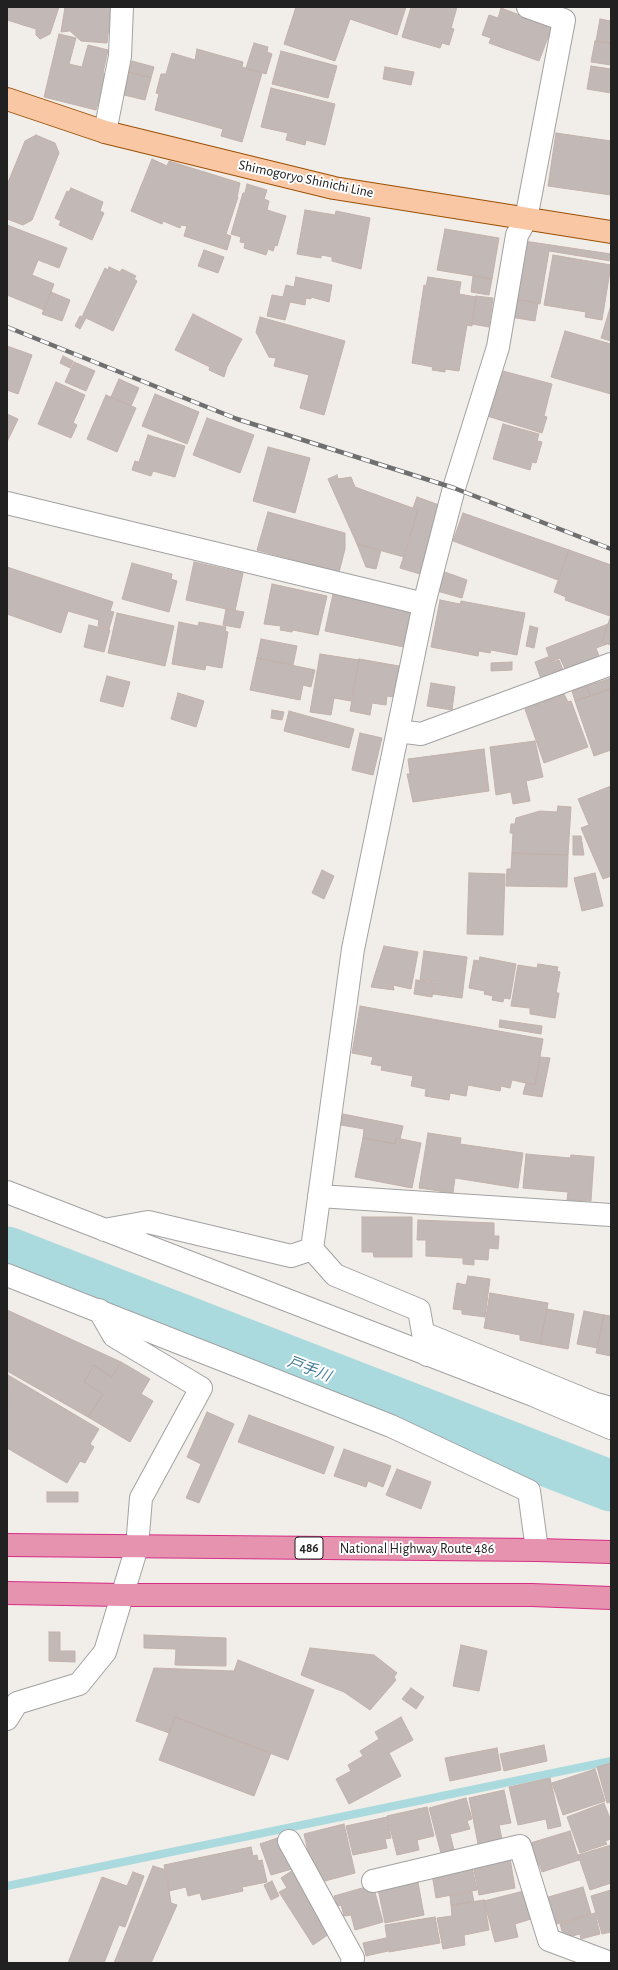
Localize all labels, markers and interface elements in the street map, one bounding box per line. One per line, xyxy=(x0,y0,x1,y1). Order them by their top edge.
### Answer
street label: Shimogoryo Shinichi Line xyxy=(237,156,375,202)
water label: 戸手川 xyxy=(285,1353,333,1385)
road number: 486 xyxy=(295,1537,323,1559)
street label: National Highway Route 486 xyxy=(340,1541,494,1557)

